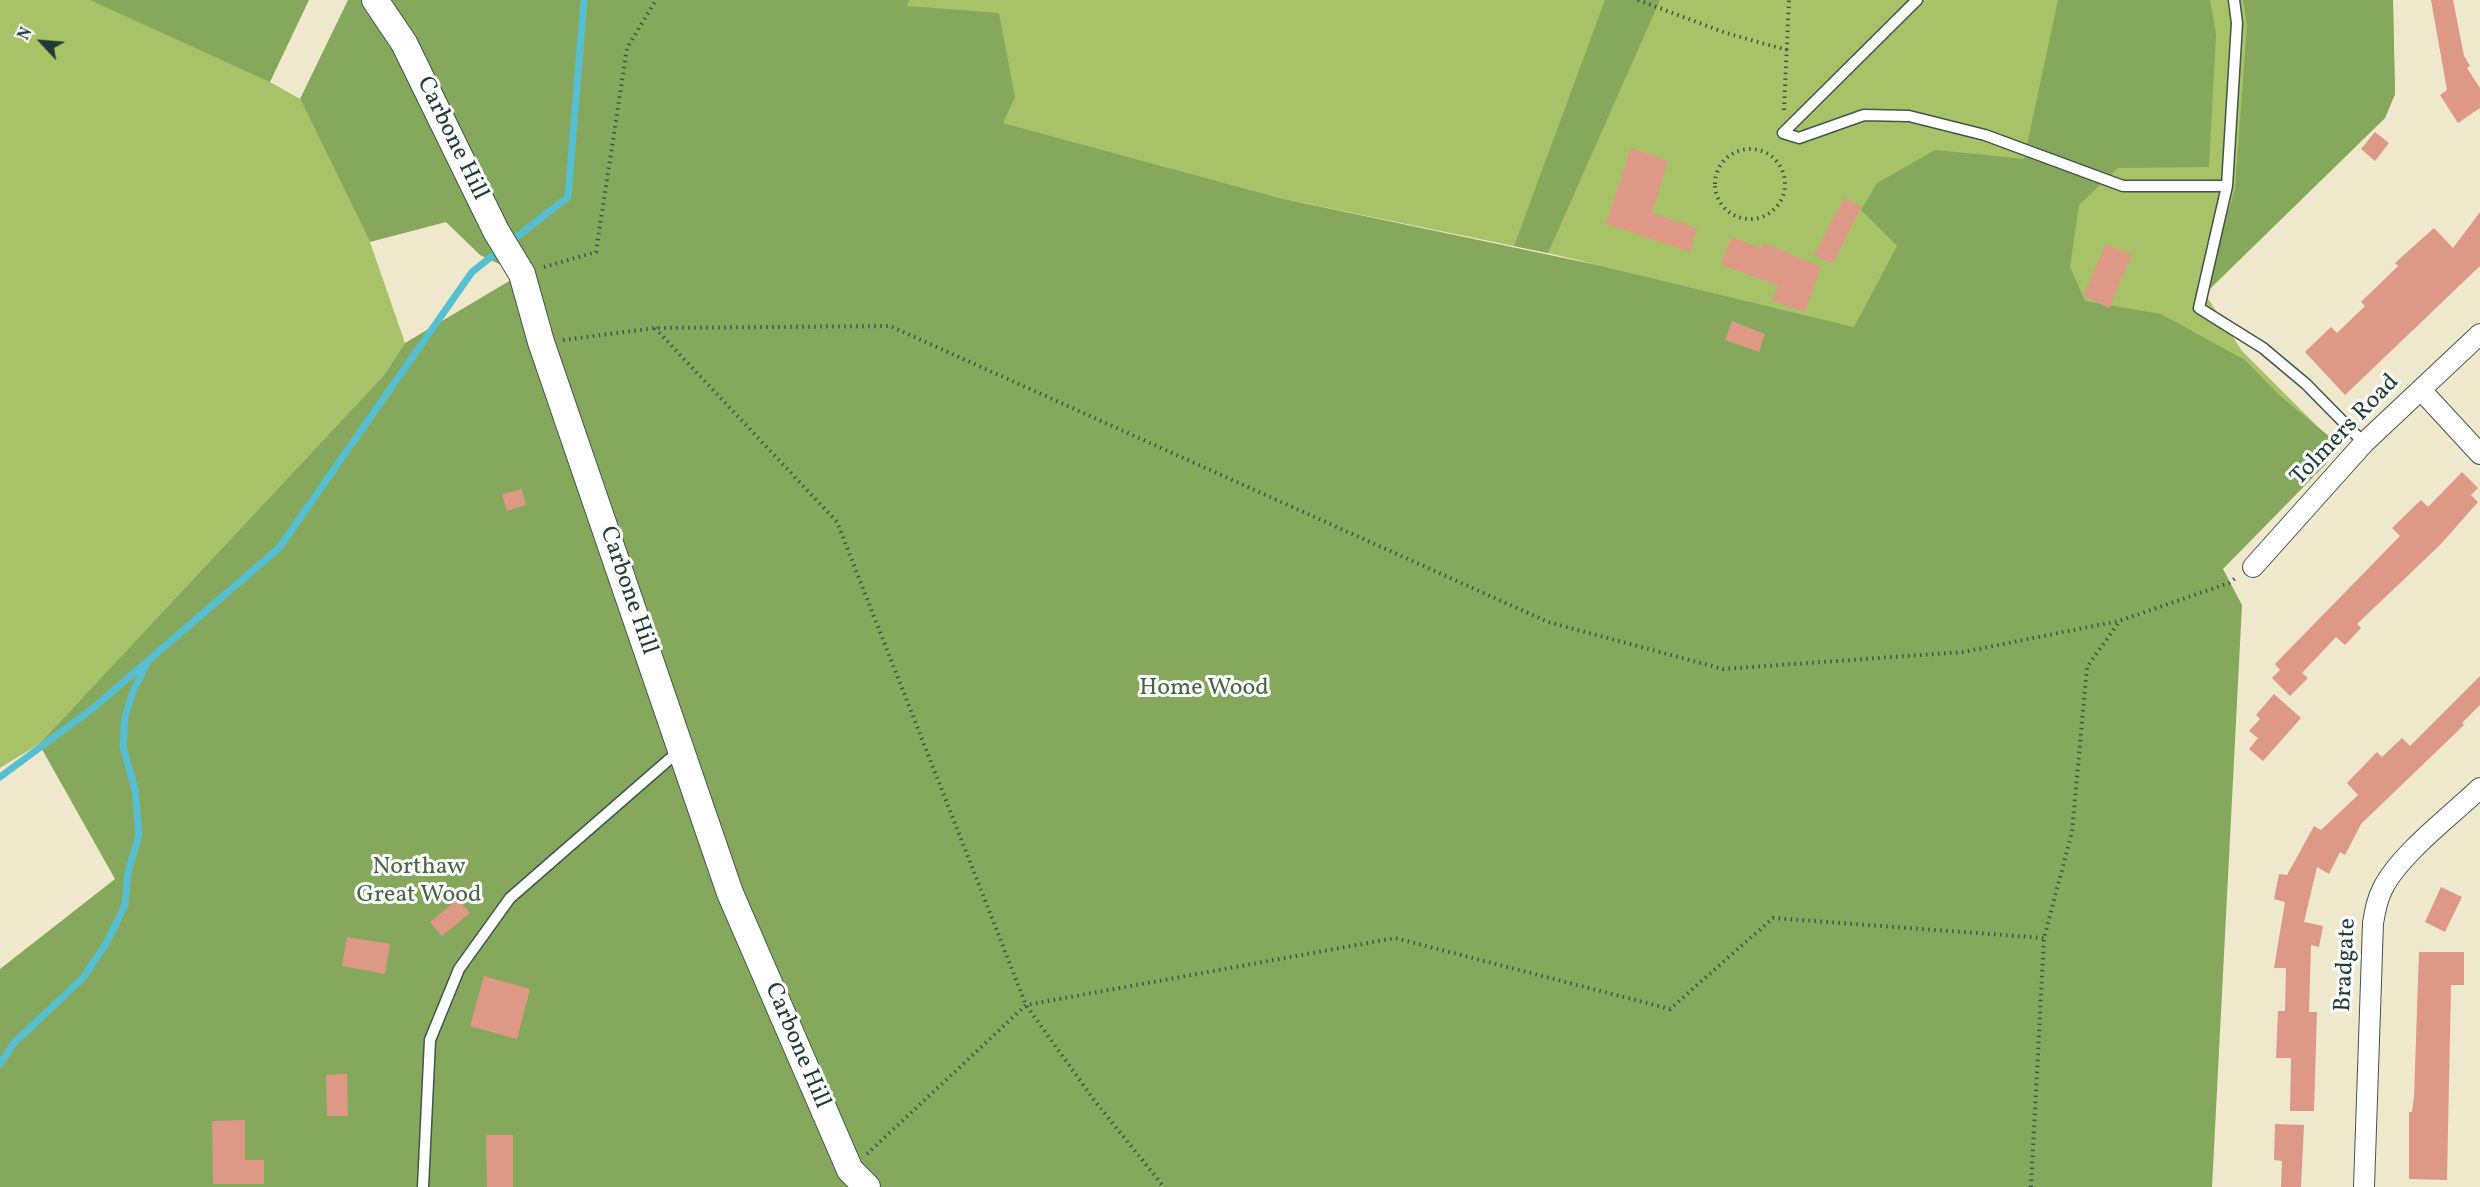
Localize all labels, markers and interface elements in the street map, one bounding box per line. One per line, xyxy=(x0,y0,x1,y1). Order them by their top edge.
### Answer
north arrow xyxy=(12,12,72,72)
text: N xyxy=(13,24,38,44)
street label: Carbone Hill xyxy=(409,73,493,205)
street label: Tolmers Road xyxy=(2286,369,2406,493)
street label: Carbone Hill xyxy=(592,523,662,659)
park label: Home Wood xyxy=(1139,676,1269,704)
park label: Northaw Great Wood xyxy=(356,855,482,911)
street label: Bradgate xyxy=(2330,917,2364,1013)
street label: Carbone Hill xyxy=(757,979,835,1113)

